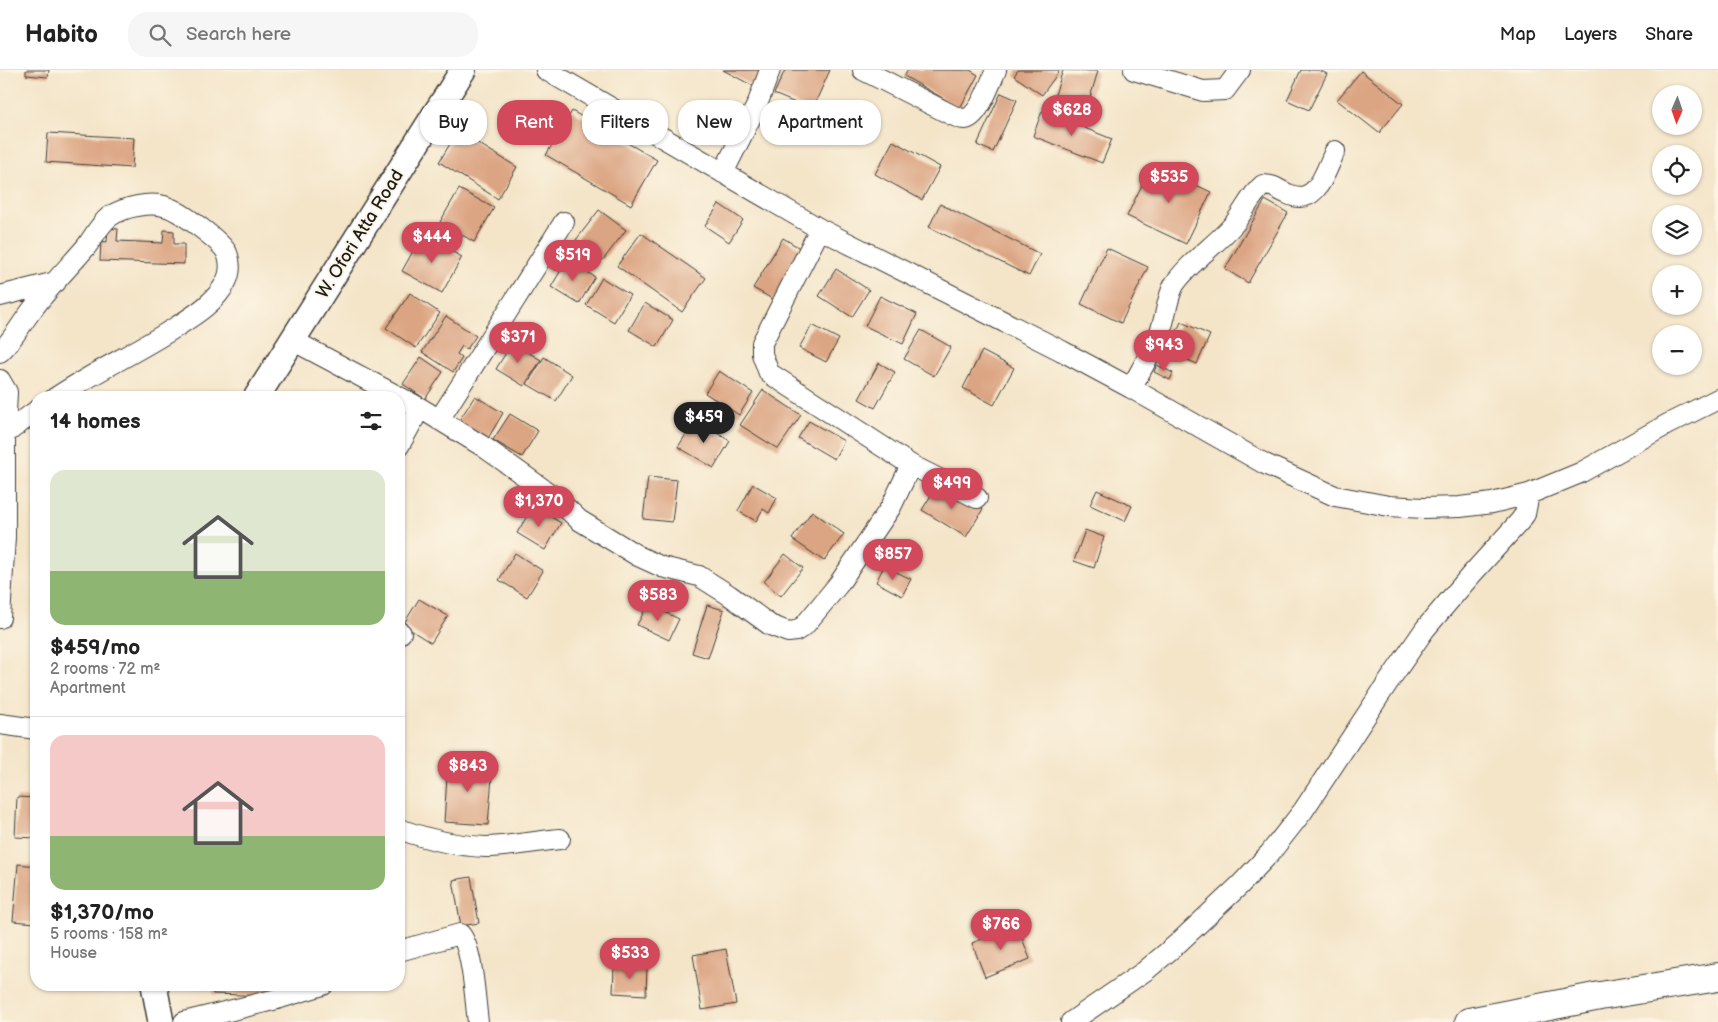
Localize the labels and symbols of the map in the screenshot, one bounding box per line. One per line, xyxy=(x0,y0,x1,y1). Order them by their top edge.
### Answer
north arrow xyxy=(1652,85,1702,135)
pin: $628 xyxy=(1042,94,1102,137)
pin: $535 xyxy=(1139,162,1199,204)
street label: W. Ofori Atta Road xyxy=(312,166,408,302)
pin: $444 xyxy=(402,222,462,264)
pin: $519 xyxy=(543,240,603,282)
pin: $371 xyxy=(488,322,548,364)
pin: $943 xyxy=(1134,330,1194,372)
pin: $459 xyxy=(674,402,734,444)
pin: $499 xyxy=(922,468,982,510)
pin: $1,370 xyxy=(498,486,580,528)
pin: $857 xyxy=(863,538,923,581)
pin: $583 xyxy=(628,580,688,622)
pin: $843 xyxy=(438,750,498,793)
pin: $766 xyxy=(971,908,1031,951)
pin: $533 xyxy=(600,938,660,980)

